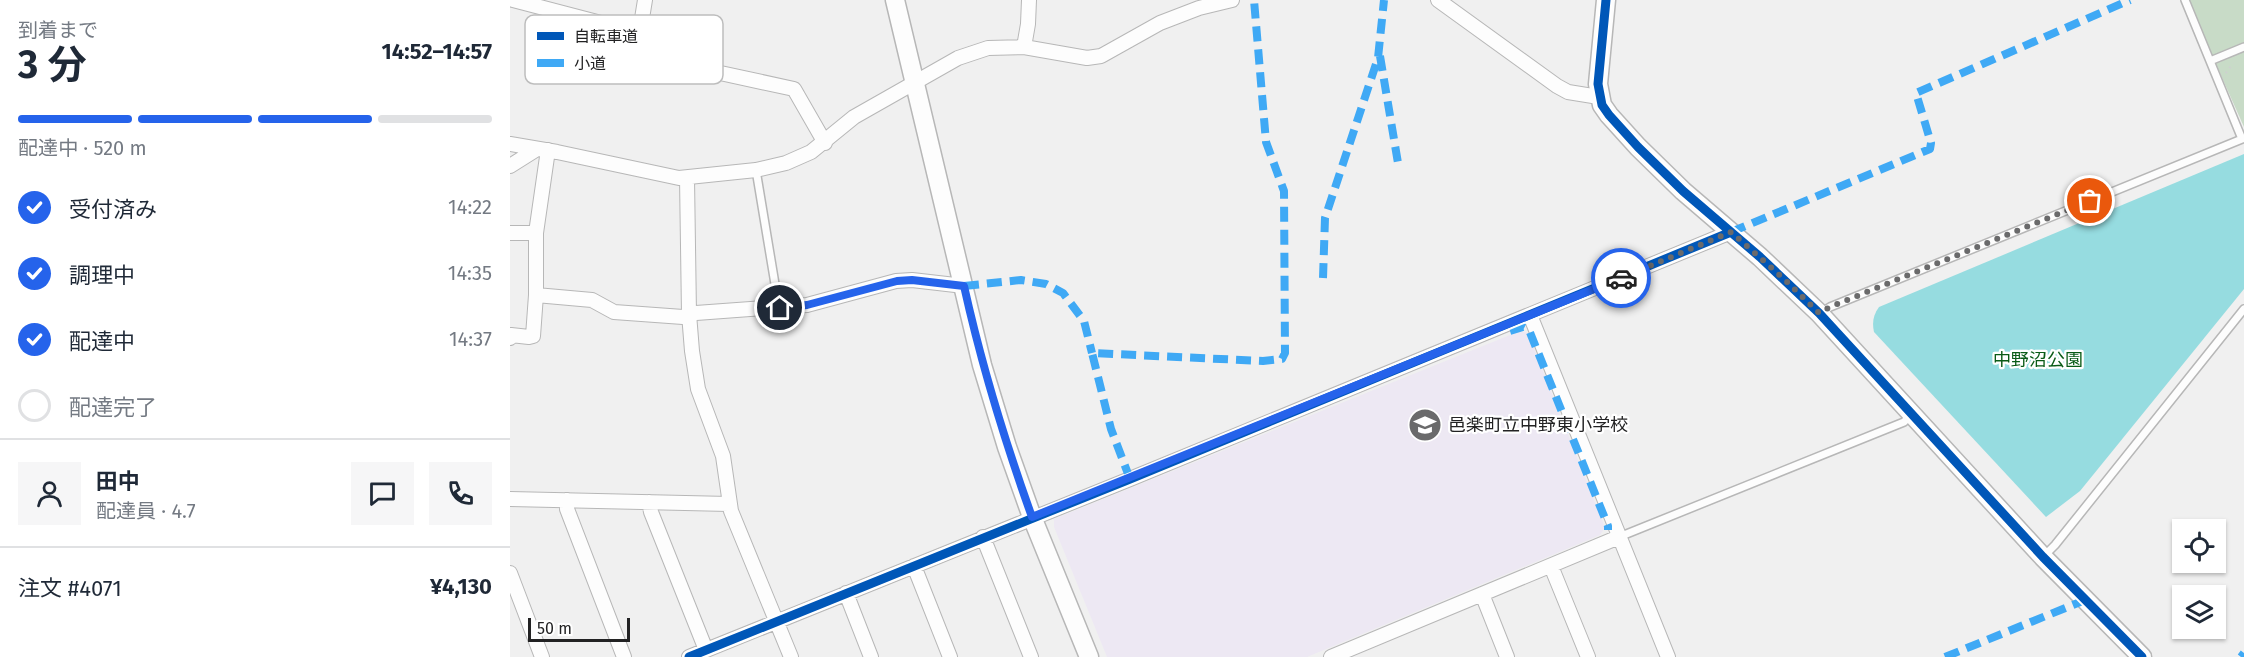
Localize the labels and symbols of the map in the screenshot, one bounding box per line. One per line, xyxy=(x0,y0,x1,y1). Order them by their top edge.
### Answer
legend xyxy=(525,15,723,84)
text: 自転車道 xyxy=(574,27,638,46)
text: 小道 xyxy=(574,54,606,73)
pin xyxy=(2064,175,2115,226)
courier xyxy=(1591,248,1651,308)
pin xyxy=(754,282,805,333)
park label: 中野沼公園 xyxy=(1993,349,2083,371)
school or university icon: 邑楽町立中野東小学校 xyxy=(1407,407,1443,443)
place label: 邑楽町立中野東小学校 xyxy=(1448,414,1628,436)
scale bar xyxy=(528,615,630,642)

